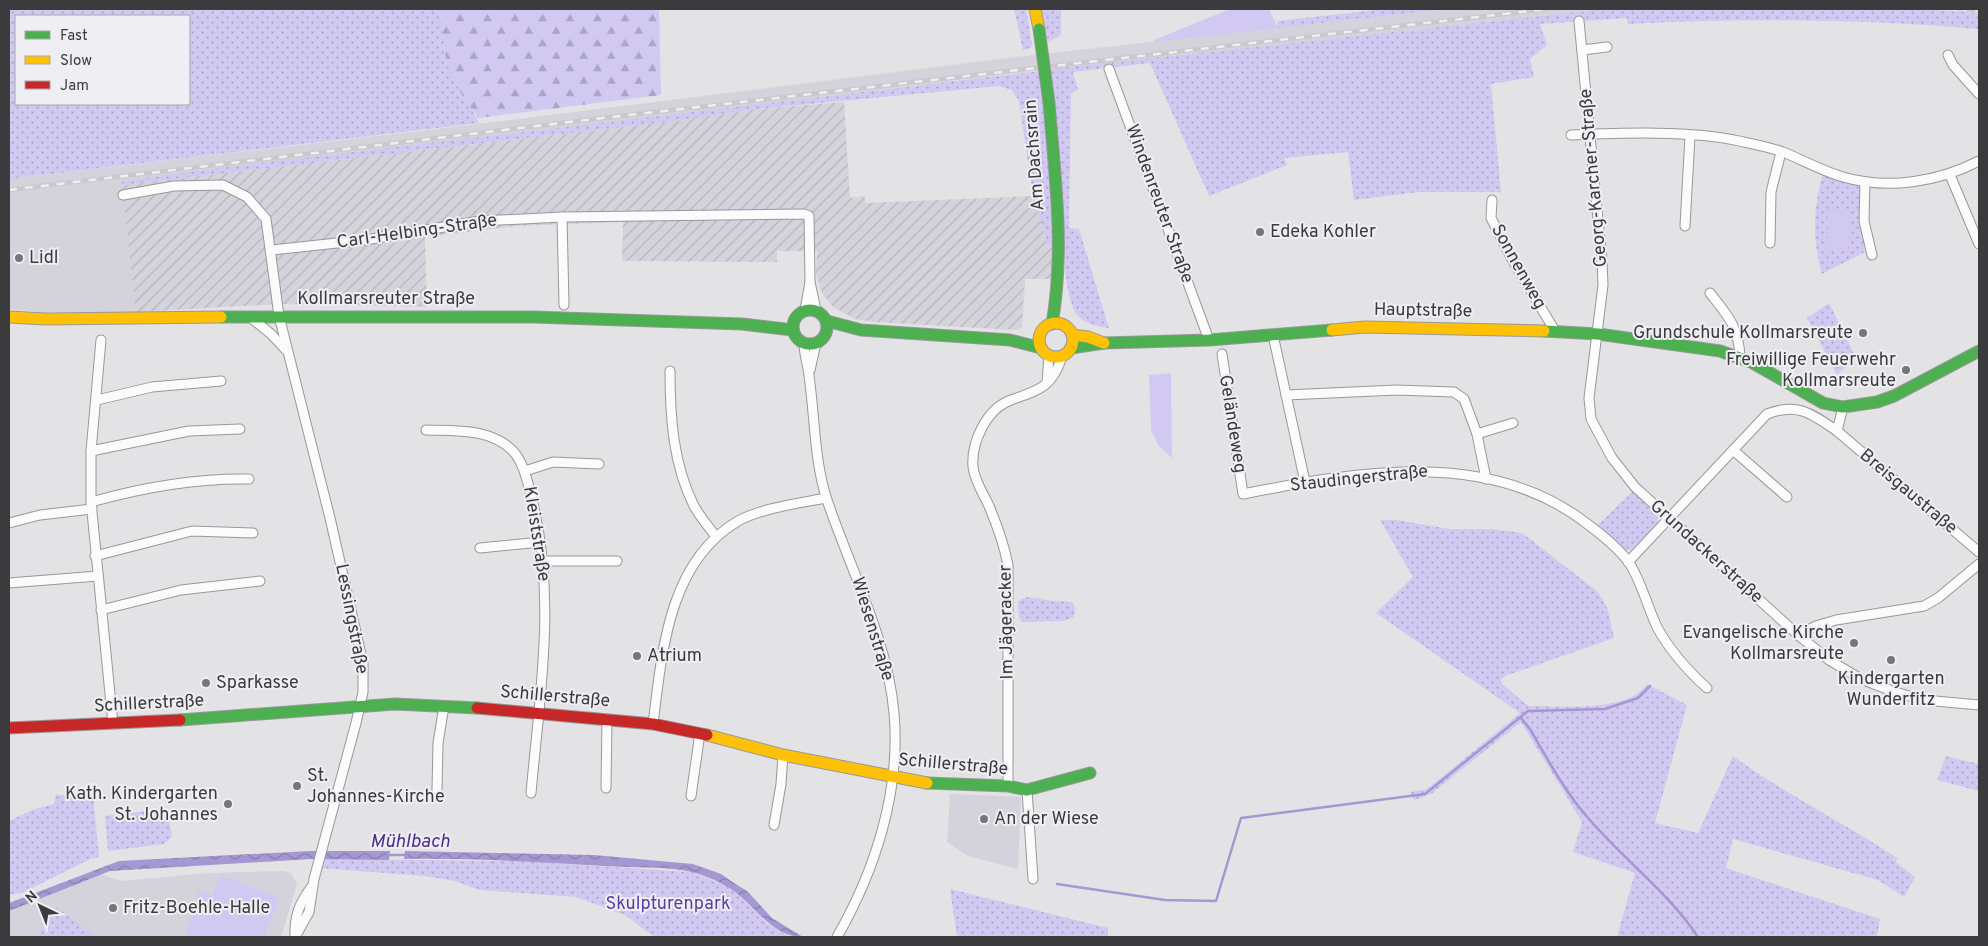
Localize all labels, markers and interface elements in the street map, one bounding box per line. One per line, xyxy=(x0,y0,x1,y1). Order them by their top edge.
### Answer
legend xyxy=(15,15,190,105)
text: Fast xyxy=(60,27,88,46)
text: Slow xyxy=(60,52,92,71)
text: Jam xyxy=(60,77,89,96)
street label: Georg-Karcher-Straße xyxy=(1575,88,1613,268)
street label: Am Dachsrain xyxy=(1020,98,1050,212)
street label: Windenreuter Straße xyxy=(1120,122,1198,286)
street label: Carl-Helbing-Straße xyxy=(335,209,499,255)
street label: Sonnenweg xyxy=(1485,220,1551,314)
place label: Edeka Kohler xyxy=(1270,221,1376,244)
marker: Edeka Kohler xyxy=(1254,226,1266,238)
place label: Lidl xyxy=(29,247,58,270)
marker: Lidl xyxy=(13,252,25,264)
street label: Kollmarsreuter Straße xyxy=(297,288,475,311)
street label: Hauptstraße xyxy=(1374,299,1472,323)
place label: Grundschule Kollmarsreute xyxy=(1633,322,1853,345)
marker: Grundschule Kollmarsreute xyxy=(1857,327,1869,339)
place label: Freiwillige Feuerwehr Kollmarsreute xyxy=(1726,349,1896,393)
marker: Freiwillige Feuerwehr Kollmarsreute xyxy=(1900,364,1912,376)
street label: Geländeweg xyxy=(1213,373,1251,475)
street label: Breisgaustraße xyxy=(1854,444,1962,540)
street label: Staudingerstraße xyxy=(1289,460,1429,498)
street label: Kleiststraße xyxy=(517,485,555,583)
street label: Grundackerstraße xyxy=(1645,495,1767,609)
street label: Lessingstraße xyxy=(329,562,373,676)
street label: Im Jägeracker xyxy=(994,564,1020,680)
street label: Wiesenstraße xyxy=(845,574,899,684)
place label: Evangelische Kirche Kollmarsreute xyxy=(1683,622,1844,666)
marker: Evangelische Kirche Kollmarsreute xyxy=(1848,637,1860,649)
place label: Atrium xyxy=(647,645,702,668)
marker: Atrium xyxy=(631,650,643,662)
marker: Kindergarten Wunderfitz xyxy=(1885,654,1897,666)
place label: Kindergarten Wunderfitz xyxy=(1837,668,1945,712)
place label: Sparkasse xyxy=(216,672,299,695)
marker: Sparkasse xyxy=(200,677,212,689)
street label: Schillerstraße xyxy=(499,681,611,713)
street label: Schillerstraße xyxy=(93,690,205,718)
street label: Schillerstraße xyxy=(897,749,1009,781)
place label: St. Johannes-Kirche xyxy=(307,765,445,809)
marker: St. Johannes-Kirche xyxy=(291,780,303,792)
place label: Kath. Kindergarten St. Johannes xyxy=(65,783,218,827)
marker: Kath. Kindergarten St. Johannes xyxy=(222,798,234,810)
place label: An der Wiese xyxy=(994,808,1099,831)
marker: An der Wiese xyxy=(978,813,990,825)
water label: Mühlbach xyxy=(370,830,451,854)
north arrow xyxy=(15,881,65,931)
text: N xyxy=(23,888,42,907)
park label: Skulpturenpark xyxy=(606,893,730,916)
place label: Fritz-Boehle-Halle xyxy=(123,897,270,920)
marker: Fritz-Boehle-Halle xyxy=(107,902,119,914)

